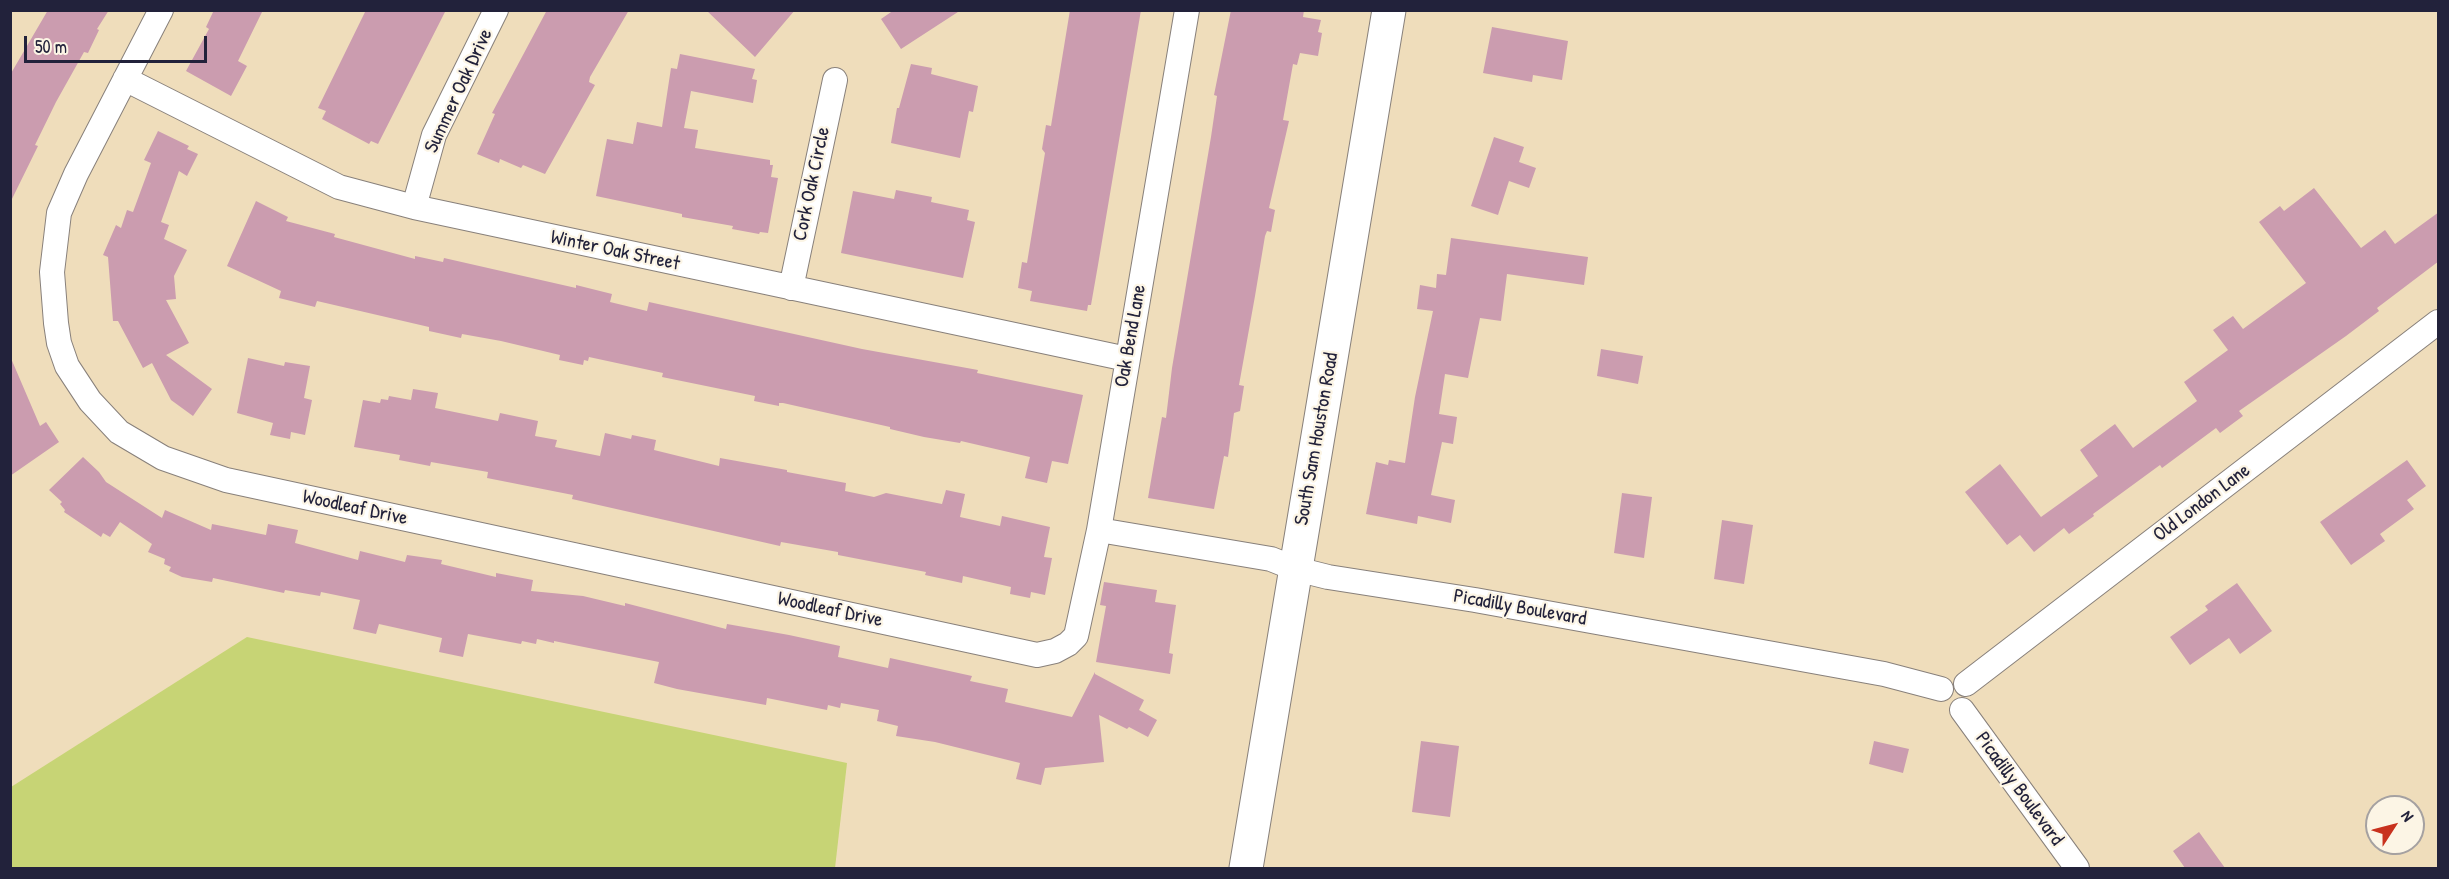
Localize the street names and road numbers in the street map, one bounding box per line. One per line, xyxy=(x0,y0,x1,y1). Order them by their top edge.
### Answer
street label: Summer Oak Drive xyxy=(420,25,498,157)
street label: Cork Oak Circle xyxy=(788,125,836,243)
street label: Winter Oak Street xyxy=(548,226,682,276)
street label: Oak Bend Lane xyxy=(1110,283,1152,389)
street label: South Sam Houston Road xyxy=(1290,351,1344,527)
street label: Old London Lane xyxy=(2149,459,2255,547)
street label: Woodleaf Drive xyxy=(300,485,410,531)
street label: Picadilly Boulevard xyxy=(1452,585,1588,631)
street label: Woodleaf Drive xyxy=(775,587,885,633)
street label: Picadilly Boulevard xyxy=(1970,728,2068,850)

